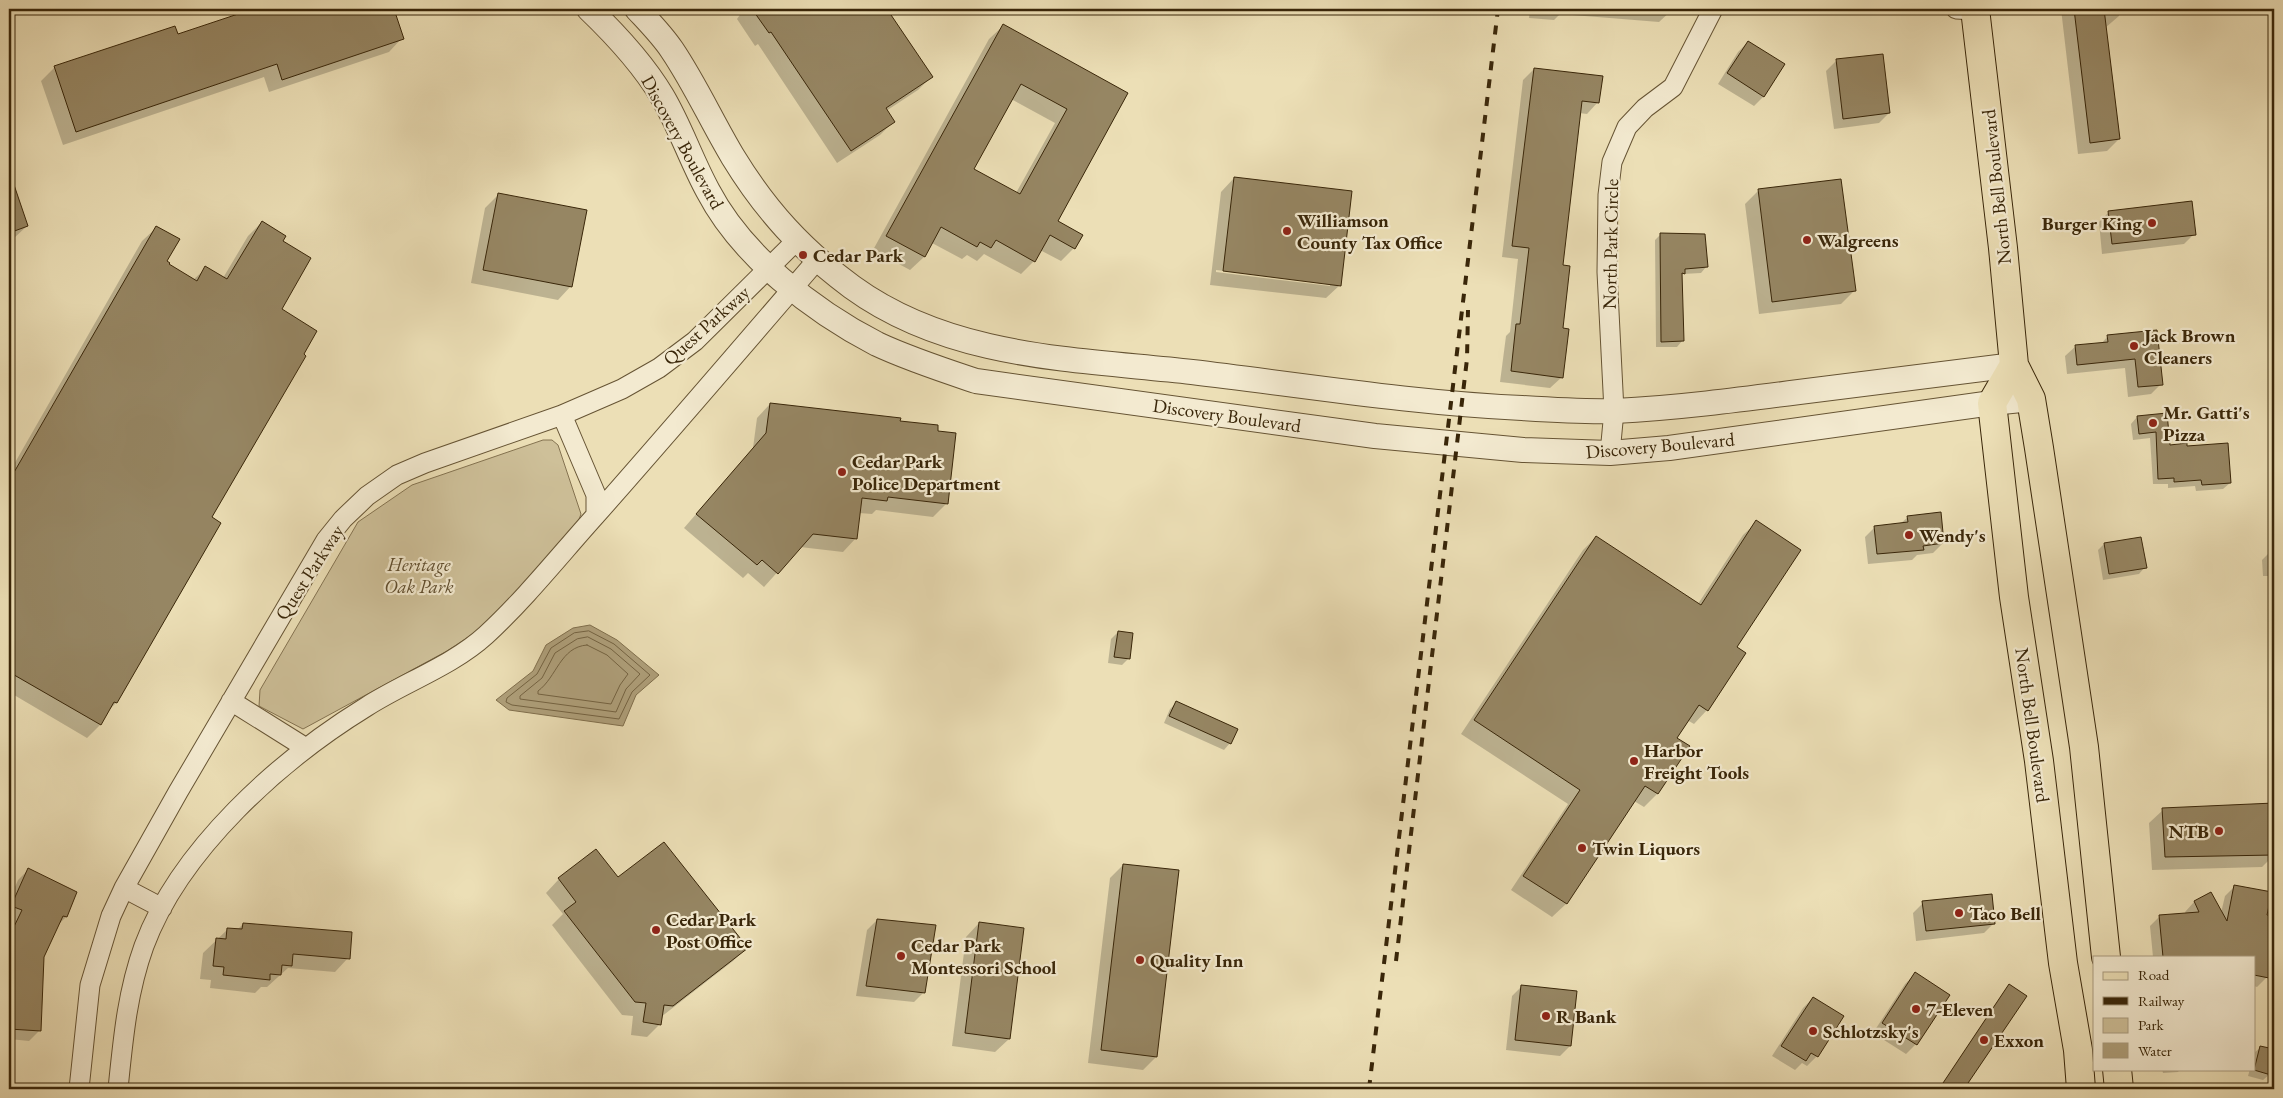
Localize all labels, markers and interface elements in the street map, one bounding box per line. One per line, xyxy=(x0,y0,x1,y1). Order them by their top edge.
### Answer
street label: Discovery Boulevard xyxy=(635,71,730,214)
street label: North Bell Boulevard xyxy=(1976,108,2017,266)
street label: North Park Circle xyxy=(1597,178,1624,310)
place label: Williamson County Tax Office xyxy=(1297,208,1443,255)
place label: Burger King xyxy=(2042,211,2142,236)
marker: Burger King xyxy=(2146,217,2158,229)
marker: Williamson County Tax Office xyxy=(1281,225,1293,237)
place label: Walgreens xyxy=(1817,228,1899,253)
marker: Walgreens xyxy=(1801,234,1813,246)
place label: Cedar Park xyxy=(813,243,904,268)
marker: Cedar Park xyxy=(797,249,809,261)
street label: Quest Parkway xyxy=(658,279,756,371)
place label: Jack Brown Cleaners xyxy=(2142,323,2236,370)
marker: Jack Brown Cleaners xyxy=(2128,340,2140,352)
street label: Discovery Boulevard xyxy=(1151,393,1303,438)
place label: Mr. Gatti's Pizza xyxy=(2163,400,2250,447)
marker: Mr. Gatti's Pizza xyxy=(2147,417,2159,429)
street label: Discovery Boulevard xyxy=(1585,427,1736,464)
place label: Cedar Park Police Department xyxy=(852,449,1000,496)
marker: Cedar Park Police Department xyxy=(836,466,848,478)
street label: Quest Parkway xyxy=(269,519,350,625)
place label: Wendy's xyxy=(1919,523,1986,548)
marker: Wendy's xyxy=(1903,529,1915,541)
park label: Heritage Oak Park xyxy=(384,552,454,599)
street label: North Bell Boulevard xyxy=(2009,646,2056,804)
place label: Harbor Freight Tools xyxy=(1644,738,1749,785)
marker: Harbor Freight Tools xyxy=(1628,755,1640,767)
place label: NTB xyxy=(2169,819,2209,844)
marker: NTB xyxy=(2213,825,2225,837)
place label: Twin Liquors xyxy=(1592,836,1700,861)
marker: Twin Liquors xyxy=(1576,842,1588,854)
place label: Taco Bell xyxy=(1969,901,2042,926)
place label: Cedar Park Post Office xyxy=(666,907,757,954)
marker: Taco Bell xyxy=(1953,907,1965,919)
marker: Cedar Park Post Office xyxy=(650,924,662,936)
place label: Cedar Park Montessori School xyxy=(911,933,1057,980)
place label: Quality Inn xyxy=(1150,948,1244,973)
marker: Cedar Park Montessori School xyxy=(895,950,907,962)
marker: Quality Inn xyxy=(1134,954,1146,966)
legend xyxy=(2093,956,2256,1070)
text: Road xyxy=(2138,965,2170,984)
text: Railway xyxy=(2138,991,2185,1010)
place label: 7-Eleven xyxy=(1926,997,1994,1022)
marker: 7-Eleven xyxy=(1910,1003,1922,1015)
place label: R Bank xyxy=(1556,1004,1617,1029)
marker: R Bank xyxy=(1540,1010,1552,1022)
text: Park xyxy=(2138,1015,2165,1034)
place label: Schlotzsky's xyxy=(1823,1019,1919,1044)
marker: Schlotzsky's xyxy=(1807,1025,1819,1037)
place label: Exxon xyxy=(1994,1028,2044,1053)
marker: Exxon xyxy=(1978,1034,1990,1046)
text: Water xyxy=(2138,1041,2172,1060)

